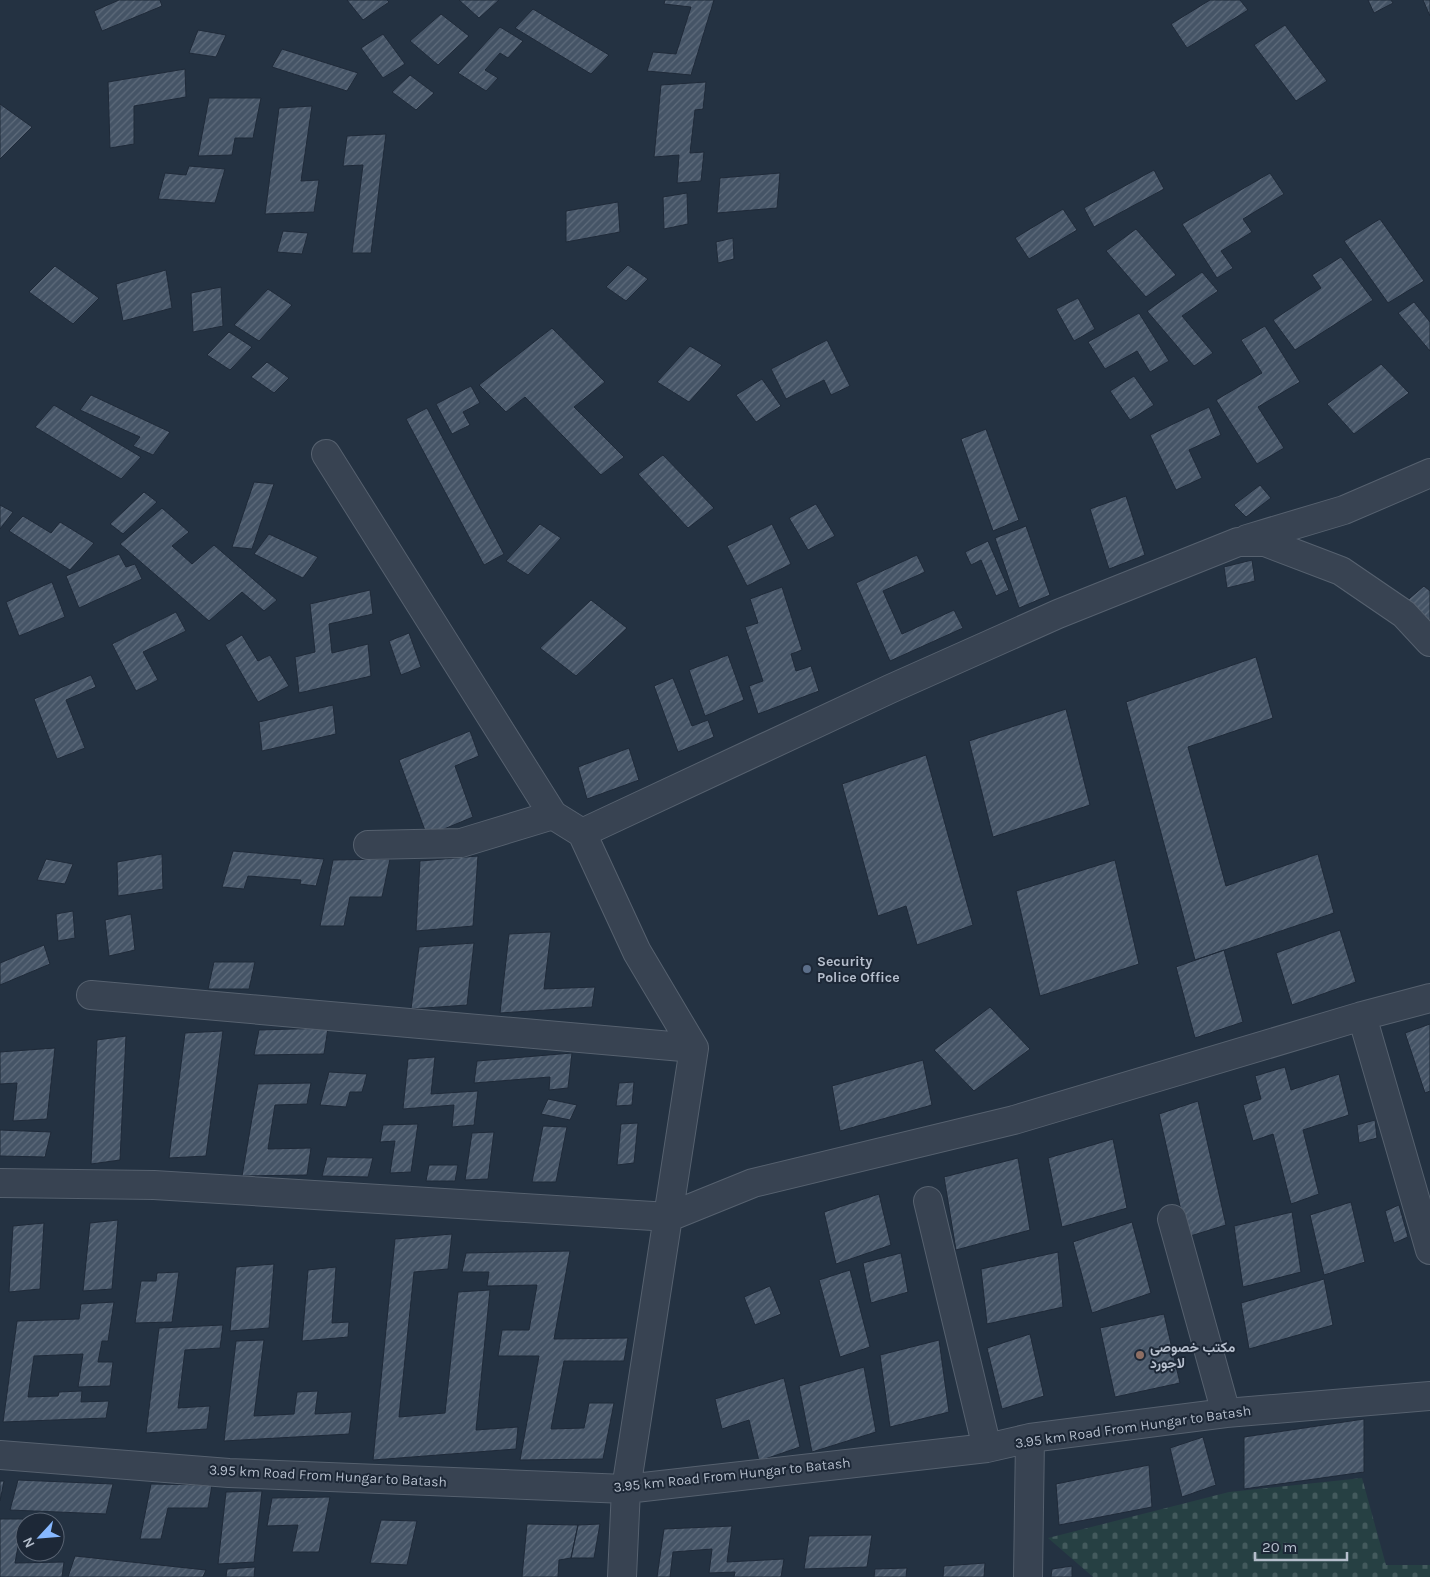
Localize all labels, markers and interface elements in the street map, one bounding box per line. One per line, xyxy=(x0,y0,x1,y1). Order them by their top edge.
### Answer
place label: Security Police Office xyxy=(817,953,900,986)
marker: Security Police Office xyxy=(801,963,813,975)
place label: مکتب خصوصی لاجورد xyxy=(1150,1339,1236,1372)
marker: مکتب خصوصی لاجورد xyxy=(1134,1349,1146,1361)
street label: 3.95 km Road From Hungar to Batash xyxy=(1014,1402,1252,1452)
street label: 3.95 km Road From Hungar to Batash xyxy=(613,1454,851,1496)
street label: 3.95 km Road From Hungar to Batash xyxy=(209,1461,447,1491)
north arrow xyxy=(15,1512,65,1562)
scale bar xyxy=(1255,1530,1348,1562)
text: N xyxy=(19,1534,39,1551)
text: 20 m xyxy=(1262,1538,1297,1556)

